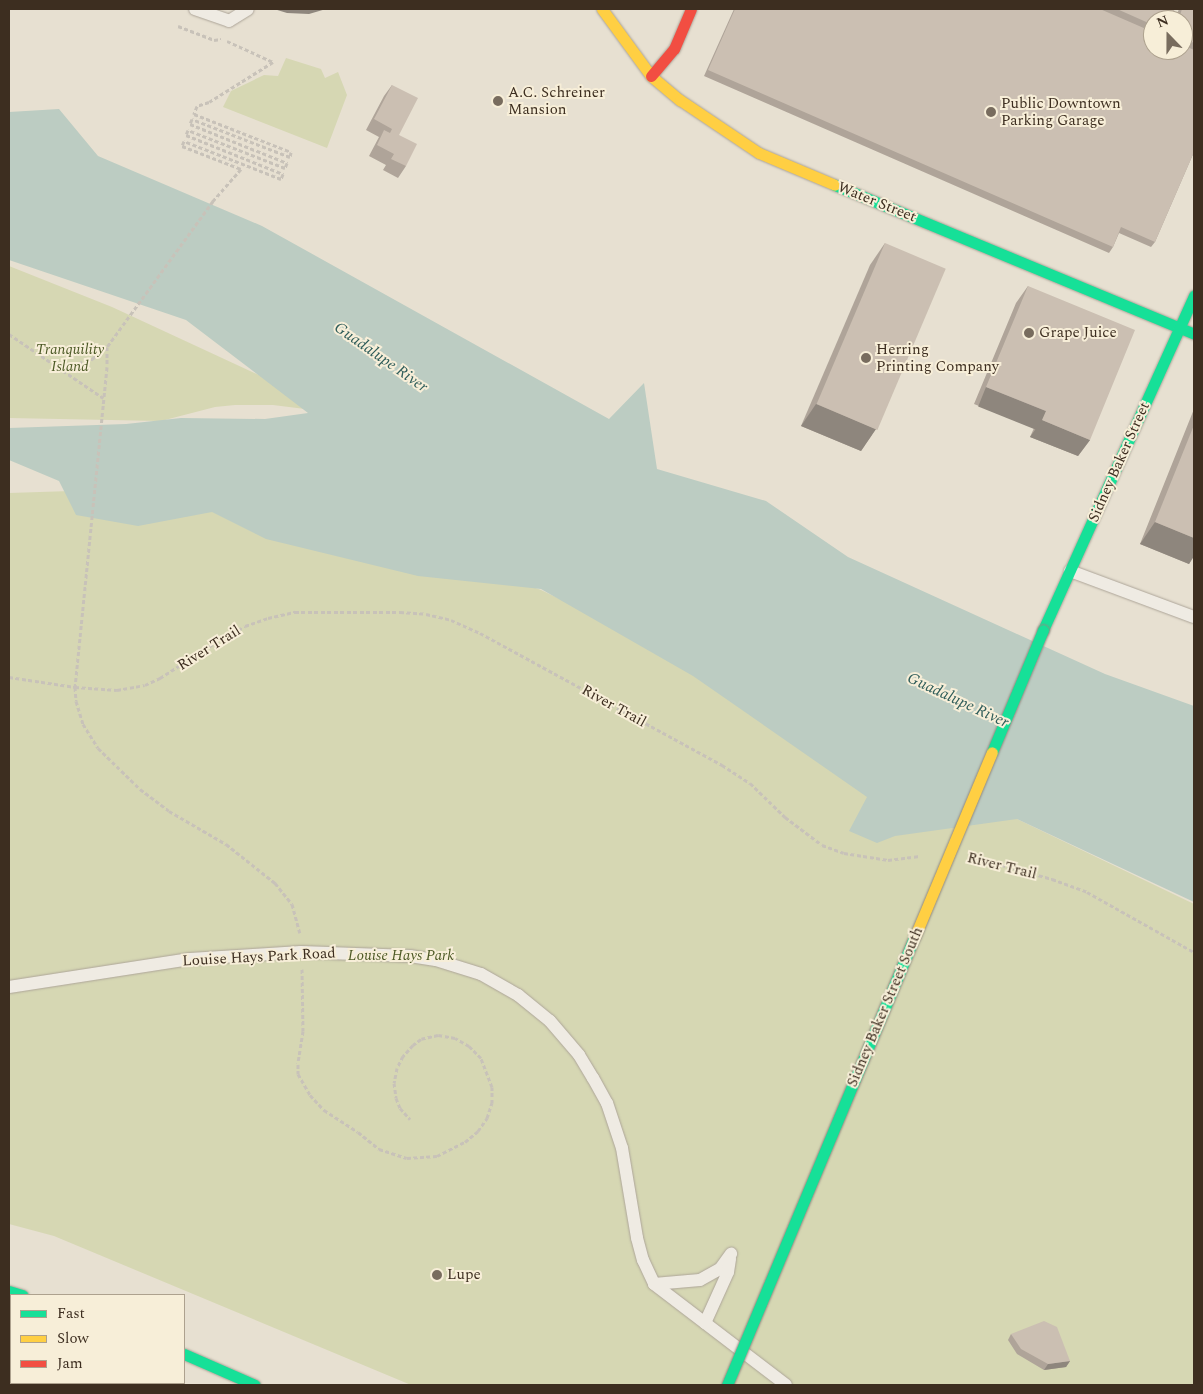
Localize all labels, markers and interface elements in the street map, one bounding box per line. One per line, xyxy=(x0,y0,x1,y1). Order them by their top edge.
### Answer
north arrow xyxy=(1143,10,1193,60)
text: N xyxy=(1153,10,1172,33)
place label: A.C. Schreiner Mansion xyxy=(508,83,605,118)
place label: Public Downtown Parking Garage xyxy=(1001,94,1121,129)
marker: A.C. Schreiner Mansion xyxy=(492,95,504,107)
marker: Public Downtown Parking Garage xyxy=(985,106,997,118)
street label: Water Street xyxy=(835,178,919,226)
water label: Guadalupe River xyxy=(331,318,431,396)
place label: Grape Juice xyxy=(1039,324,1117,342)
marker: Grape Juice xyxy=(1023,327,1035,339)
park label: Tranquility Island xyxy=(36,340,104,375)
place label: Herring Printing Company xyxy=(876,340,999,375)
marker: Herring Printing Company xyxy=(860,352,872,364)
street label: Sidney Baker Street xyxy=(1084,399,1154,525)
street label: River Trail xyxy=(174,622,244,674)
water label: Guadalupe River xyxy=(904,668,1012,732)
street label: River Trail xyxy=(579,681,649,731)
street label: River Trail xyxy=(965,849,1039,883)
street label: Sidney Baker Street South xyxy=(843,924,927,1090)
street label: Louise Hays Park Road xyxy=(182,944,336,970)
park label: Louise Hays Park xyxy=(348,947,454,965)
place label: Lupe xyxy=(447,1266,481,1284)
marker: Lupe xyxy=(431,1269,443,1281)
legend xyxy=(10,1294,185,1384)
text: Fast xyxy=(57,1302,85,1325)
text: Slow xyxy=(57,1327,89,1350)
text: Jam xyxy=(57,1352,83,1375)

